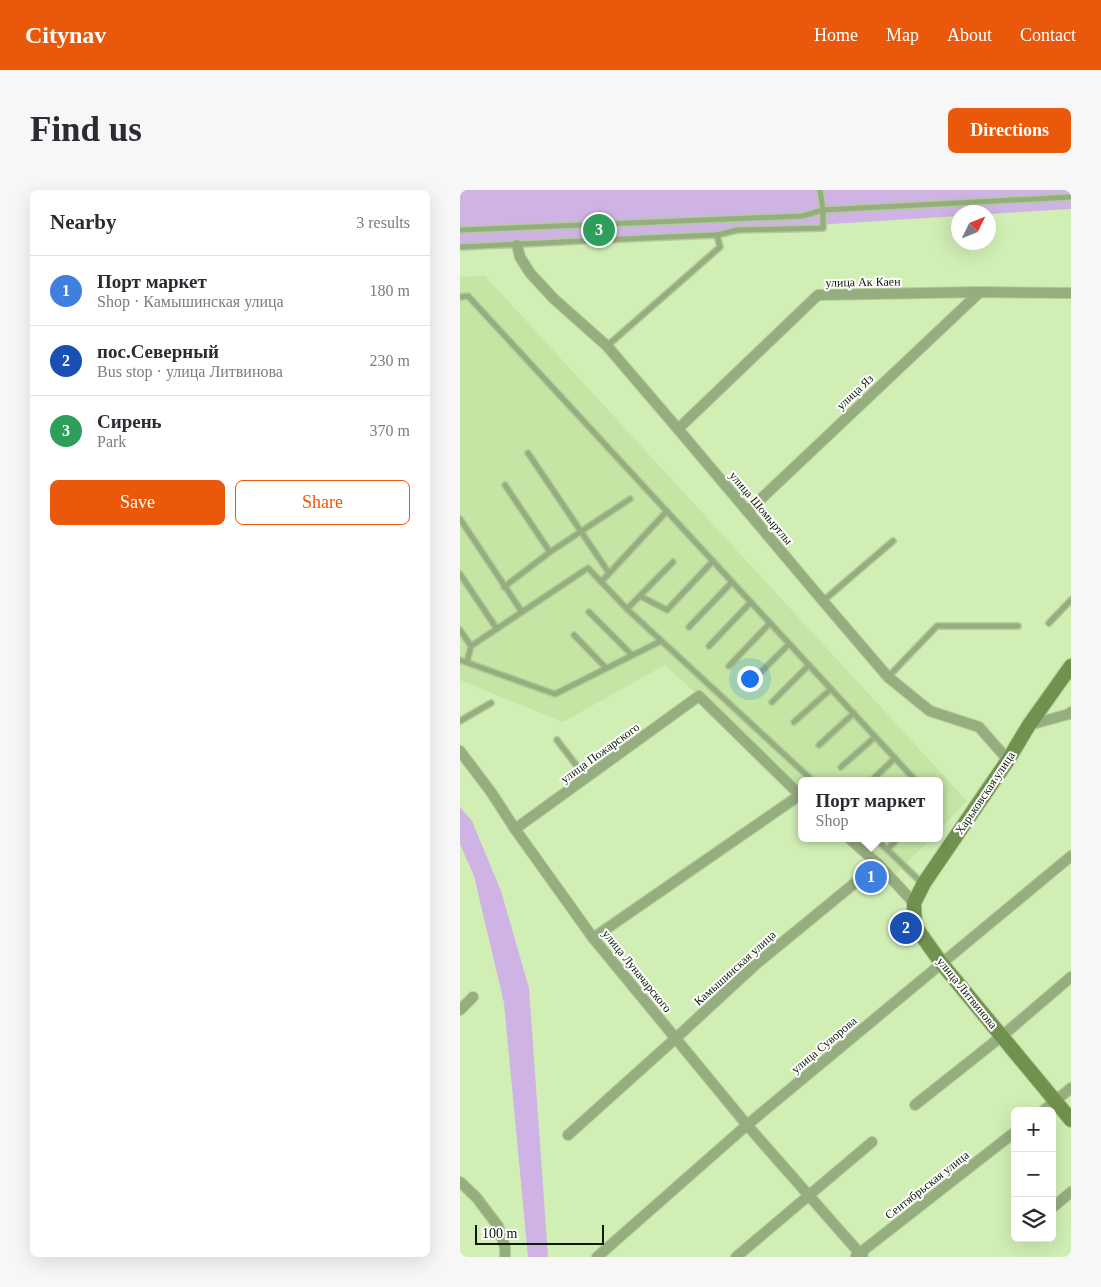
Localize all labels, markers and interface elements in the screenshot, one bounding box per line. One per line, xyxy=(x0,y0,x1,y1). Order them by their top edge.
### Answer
text: Citynav xyxy=(25,22,106,48)
text: Home xyxy=(814,25,858,45)
text: Map xyxy=(886,25,919,45)
text: About xyxy=(947,25,992,45)
text: Contact xyxy=(1020,25,1076,45)
button: Directions xyxy=(948,108,1071,153)
text: Find us xyxy=(30,110,142,149)
north arrow xyxy=(951,205,996,250)
text: Nearby xyxy=(50,210,117,234)
pin: 3 xyxy=(583,211,615,249)
text: 3 results xyxy=(356,214,410,231)
text: Порт маркет xyxy=(97,271,207,292)
street label: улица Ак Каен xyxy=(825,274,901,290)
text: 1 xyxy=(62,282,70,299)
text: 180 m xyxy=(370,282,410,299)
text: Shop · Камышинская улица xyxy=(97,293,284,310)
text: пос.Северный xyxy=(97,341,219,362)
text: 2 xyxy=(62,352,70,369)
text: 230 m xyxy=(370,352,410,369)
text: Bus stop · улица Литвинова xyxy=(97,363,283,380)
street label: улица Яз xyxy=(834,371,877,413)
text: Сирень xyxy=(97,411,162,432)
text: 3 xyxy=(62,422,70,439)
text: 370 m xyxy=(370,422,410,439)
text: Park xyxy=(97,433,126,450)
street label: улица Шомыртлы xyxy=(726,469,796,547)
button: Save xyxy=(50,480,225,525)
button: Share xyxy=(235,480,410,525)
your location xyxy=(737,666,763,692)
street label: улица Пожарского xyxy=(558,720,642,786)
street label: Харьковская улица xyxy=(952,748,1018,837)
popup xyxy=(798,777,943,842)
text: Порт маркет xyxy=(816,790,925,811)
text: Shop xyxy=(816,812,849,829)
pin: 1 xyxy=(855,858,887,896)
pin: 2 xyxy=(890,909,922,947)
street label: улица Луначарского xyxy=(599,927,675,1015)
street label: Камышинская улица xyxy=(691,927,779,1008)
street label: улица Литвинова xyxy=(934,954,1000,1032)
street label: улица Суворова xyxy=(789,1013,860,1076)
map controls xyxy=(1011,1107,1056,1242)
button: + xyxy=(1011,1107,1056,1152)
street label: Сентябрьская улица xyxy=(882,1148,972,1222)
button: − xyxy=(1011,1152,1056,1197)
button: layers xyxy=(1011,1197,1056,1242)
scale bar xyxy=(475,1222,604,1245)
text: 100 m xyxy=(482,1226,517,1241)

